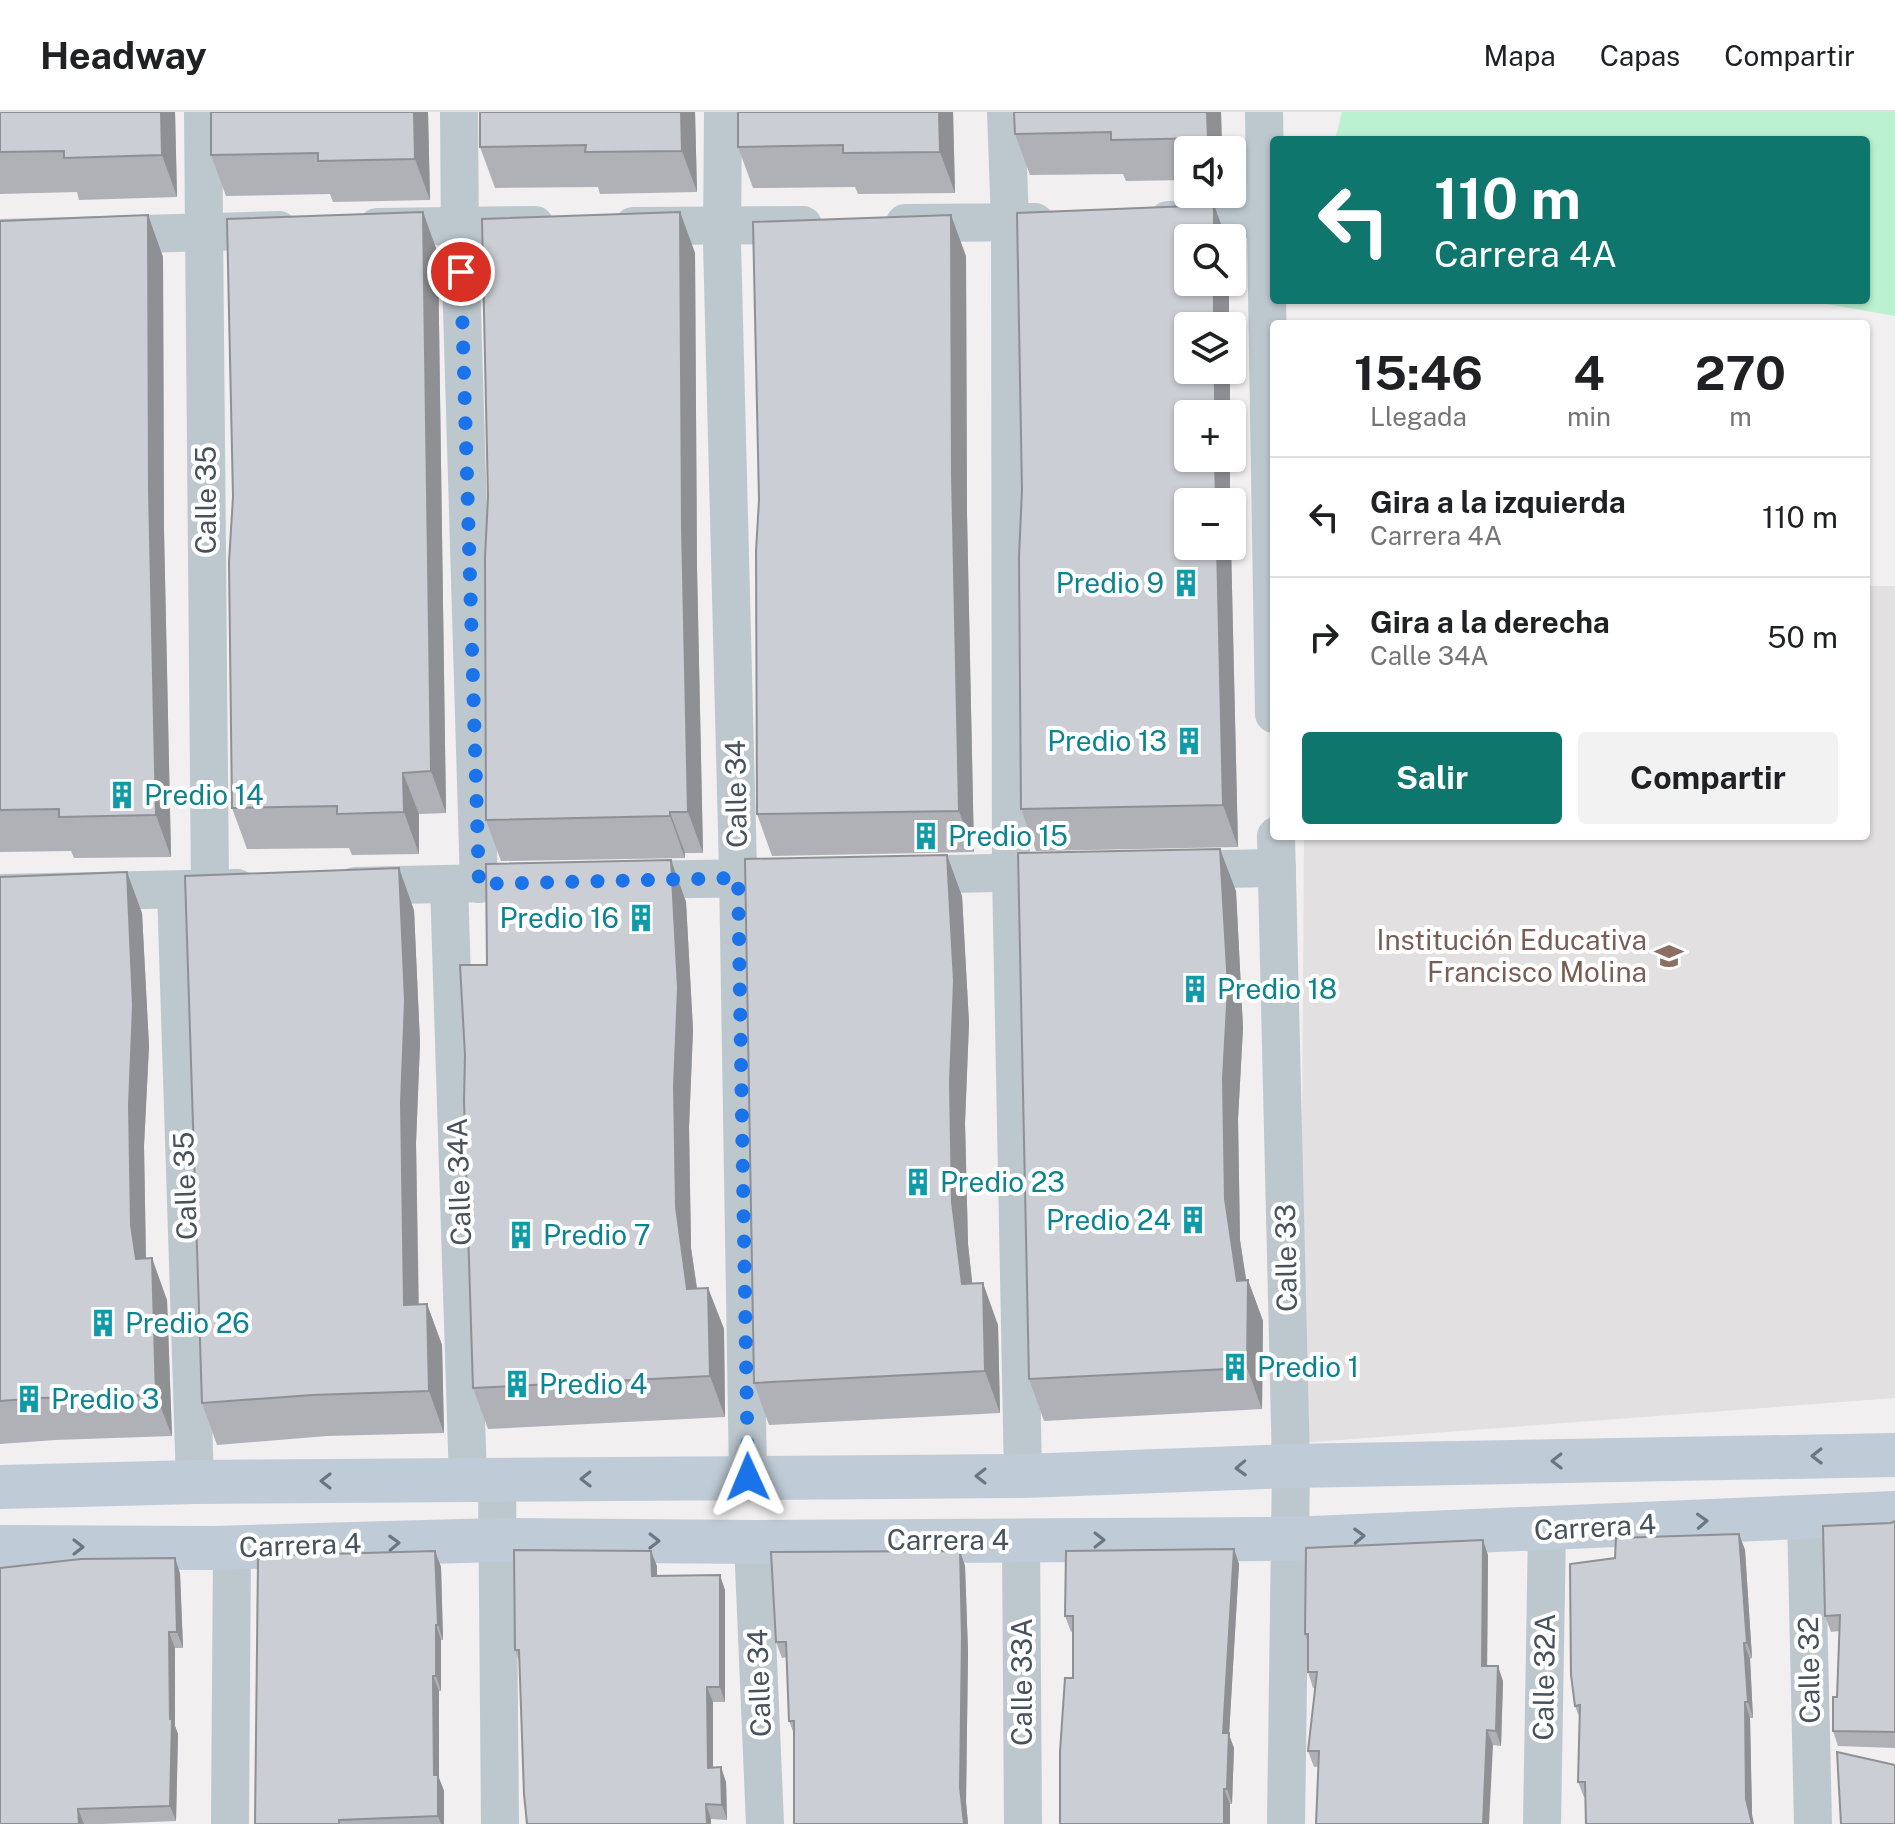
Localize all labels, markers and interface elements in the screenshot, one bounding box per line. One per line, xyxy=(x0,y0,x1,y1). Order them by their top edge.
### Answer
text: Headway xyxy=(40,33,207,78)
text: Mapa xyxy=(1483,39,1556,72)
text: Capas xyxy=(1600,39,1680,72)
text: Compartir xyxy=(1724,39,1855,72)
map controls xyxy=(1174,136,1246,560)
button: sound xyxy=(1174,136,1246,208)
text: 110 m xyxy=(1434,166,1581,232)
icon: left xyxy=(1302,168,1406,272)
button: search xyxy=(1174,224,1246,296)
text: Carrera 4A xyxy=(1434,233,1617,275)
pin xyxy=(427,238,495,306)
icon: arrive xyxy=(439,250,483,294)
button: layers xyxy=(1174,312,1246,384)
text: 15:46 xyxy=(1354,344,1483,401)
text: 4 xyxy=(1573,344,1605,401)
text: 270 xyxy=(1695,344,1786,401)
button: + xyxy=(1174,400,1246,472)
text: Llegada xyxy=(1370,401,1467,432)
text: min xyxy=(1567,401,1611,432)
text: m xyxy=(1729,401,1752,432)
street label: Calle 35 xyxy=(189,446,222,554)
text: Gira a la izquierda xyxy=(1370,484,1626,520)
button: − xyxy=(1174,488,1246,560)
icon: left xyxy=(1302,495,1346,539)
text: 110 m xyxy=(1762,499,1838,535)
text: Carrera 4A xyxy=(1370,520,1502,551)
place label: Predio 9 xyxy=(1056,566,1164,599)
building icon: Predio 9 xyxy=(1171,568,1201,598)
text: Gira a la derecha xyxy=(1370,604,1610,640)
icon: right xyxy=(1302,615,1346,659)
text: 50 m xyxy=(1767,619,1838,655)
text: Calle 34A xyxy=(1370,640,1489,671)
place label: Predio 13 xyxy=(1047,724,1167,757)
building icon: Predio 13 xyxy=(1174,726,1204,756)
button: Salir xyxy=(1302,732,1562,824)
button: Compartir xyxy=(1578,732,1838,824)
street label: Calle 34 xyxy=(718,740,753,848)
place label: Predio 14 xyxy=(144,778,264,811)
building icon: Predio 14 xyxy=(107,780,137,810)
place label: Predio 15 xyxy=(948,819,1068,852)
building icon: Predio 15 xyxy=(911,821,941,851)
place label: Predio 16 xyxy=(499,901,619,934)
building icon: Predio 16 xyxy=(626,903,656,933)
place label: Institución Educativa Francisco Molina xyxy=(1376,923,1647,988)
school or university icon: Institución Educativa Francisco Molina xyxy=(1654,941,1684,971)
place label: Predio 18 xyxy=(1217,972,1337,1005)
building icon: Predio 18 xyxy=(1180,974,1210,1004)
street label: Calle 34A xyxy=(440,1117,477,1247)
street label: Calle 35 xyxy=(166,1131,203,1241)
place label: Predio 23 xyxy=(940,1165,1065,1198)
building icon: Predio 23 xyxy=(903,1167,933,1197)
place label: Predio 24 xyxy=(1046,1203,1171,1236)
street label: Calle 33 xyxy=(1268,1204,1303,1312)
building icon: Predio 24 xyxy=(1178,1205,1208,1235)
place label: Predio 7 xyxy=(543,1218,651,1251)
building icon: Predio 7 xyxy=(506,1220,536,1250)
place label: Predio 26 xyxy=(125,1306,250,1339)
building icon: Predio 26 xyxy=(88,1308,118,1338)
place label: Predio 1 xyxy=(1257,1350,1359,1383)
building icon: Predio 1 xyxy=(1220,1352,1250,1382)
place label: Predio 4 xyxy=(539,1367,647,1400)
building icon: Predio 4 xyxy=(502,1369,532,1399)
place label: Predio 3 xyxy=(51,1382,159,1415)
building icon: Predio 3 xyxy=(14,1384,44,1414)
position arrow xyxy=(706,1435,790,1519)
one-way arrow xyxy=(1810,1447,1823,1465)
one-way arrow xyxy=(1550,1452,1563,1470)
one-way arrow xyxy=(1234,1459,1247,1476)
one-way arrow xyxy=(974,1467,987,1485)
one-way arrow xyxy=(579,1470,592,1488)
one-way arrow xyxy=(319,1472,332,1490)
street label: Carrera 4 xyxy=(1533,1507,1657,1546)
one-way arrow xyxy=(1696,1513,1709,1530)
street label: Carrera 4 xyxy=(887,1523,1009,1556)
street label: Carrera 4 xyxy=(238,1526,362,1563)
one-way arrow xyxy=(1353,1528,1366,1545)
one-way arrow xyxy=(1093,1531,1106,1548)
one-way arrow xyxy=(648,1533,661,1550)
one-way arrow xyxy=(388,1534,401,1551)
one-way arrow xyxy=(72,1538,85,1556)
street label: Calle 32A xyxy=(1526,1613,1561,1741)
street label: Calle 32 xyxy=(1791,1616,1826,1724)
street label: Calle 33A xyxy=(1005,1618,1038,1746)
street label: Calle 34 xyxy=(740,1628,777,1738)

